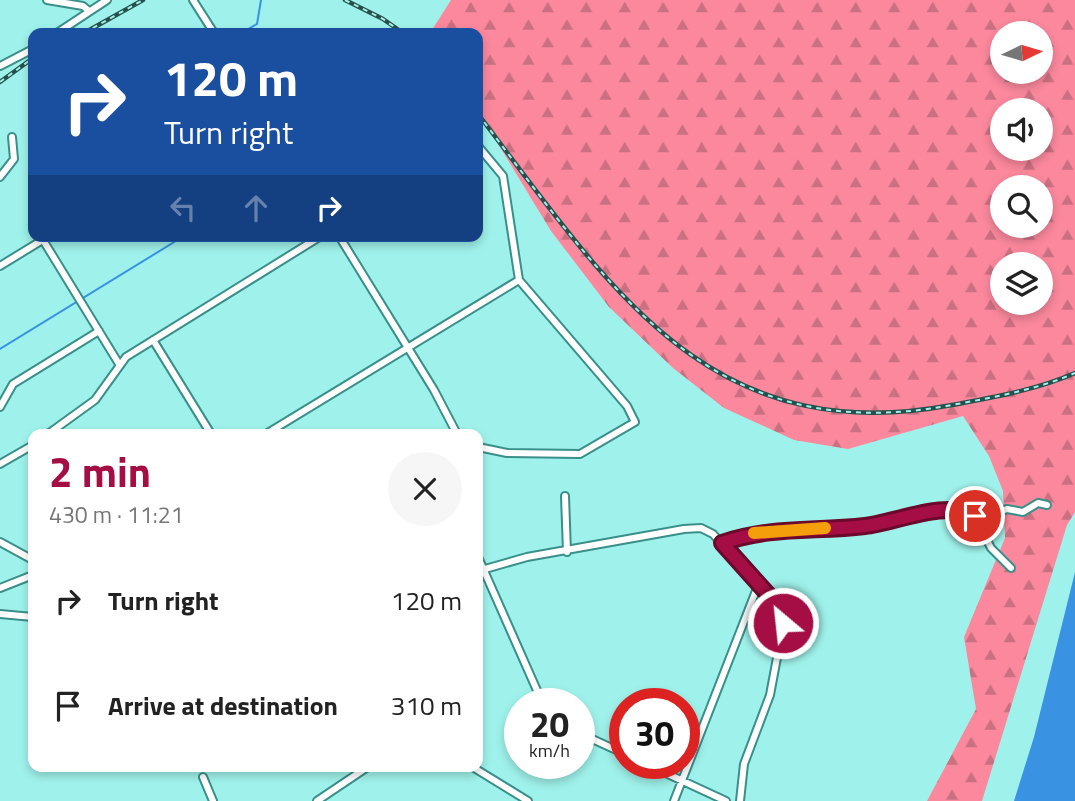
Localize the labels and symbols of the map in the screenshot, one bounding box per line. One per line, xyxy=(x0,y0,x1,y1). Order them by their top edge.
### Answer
north arrow xyxy=(990,21,1054,84)
pin xyxy=(945,486,1005,546)
position arrow xyxy=(746,586,820,660)
speed limit sign: 30 xyxy=(609,688,700,779)

